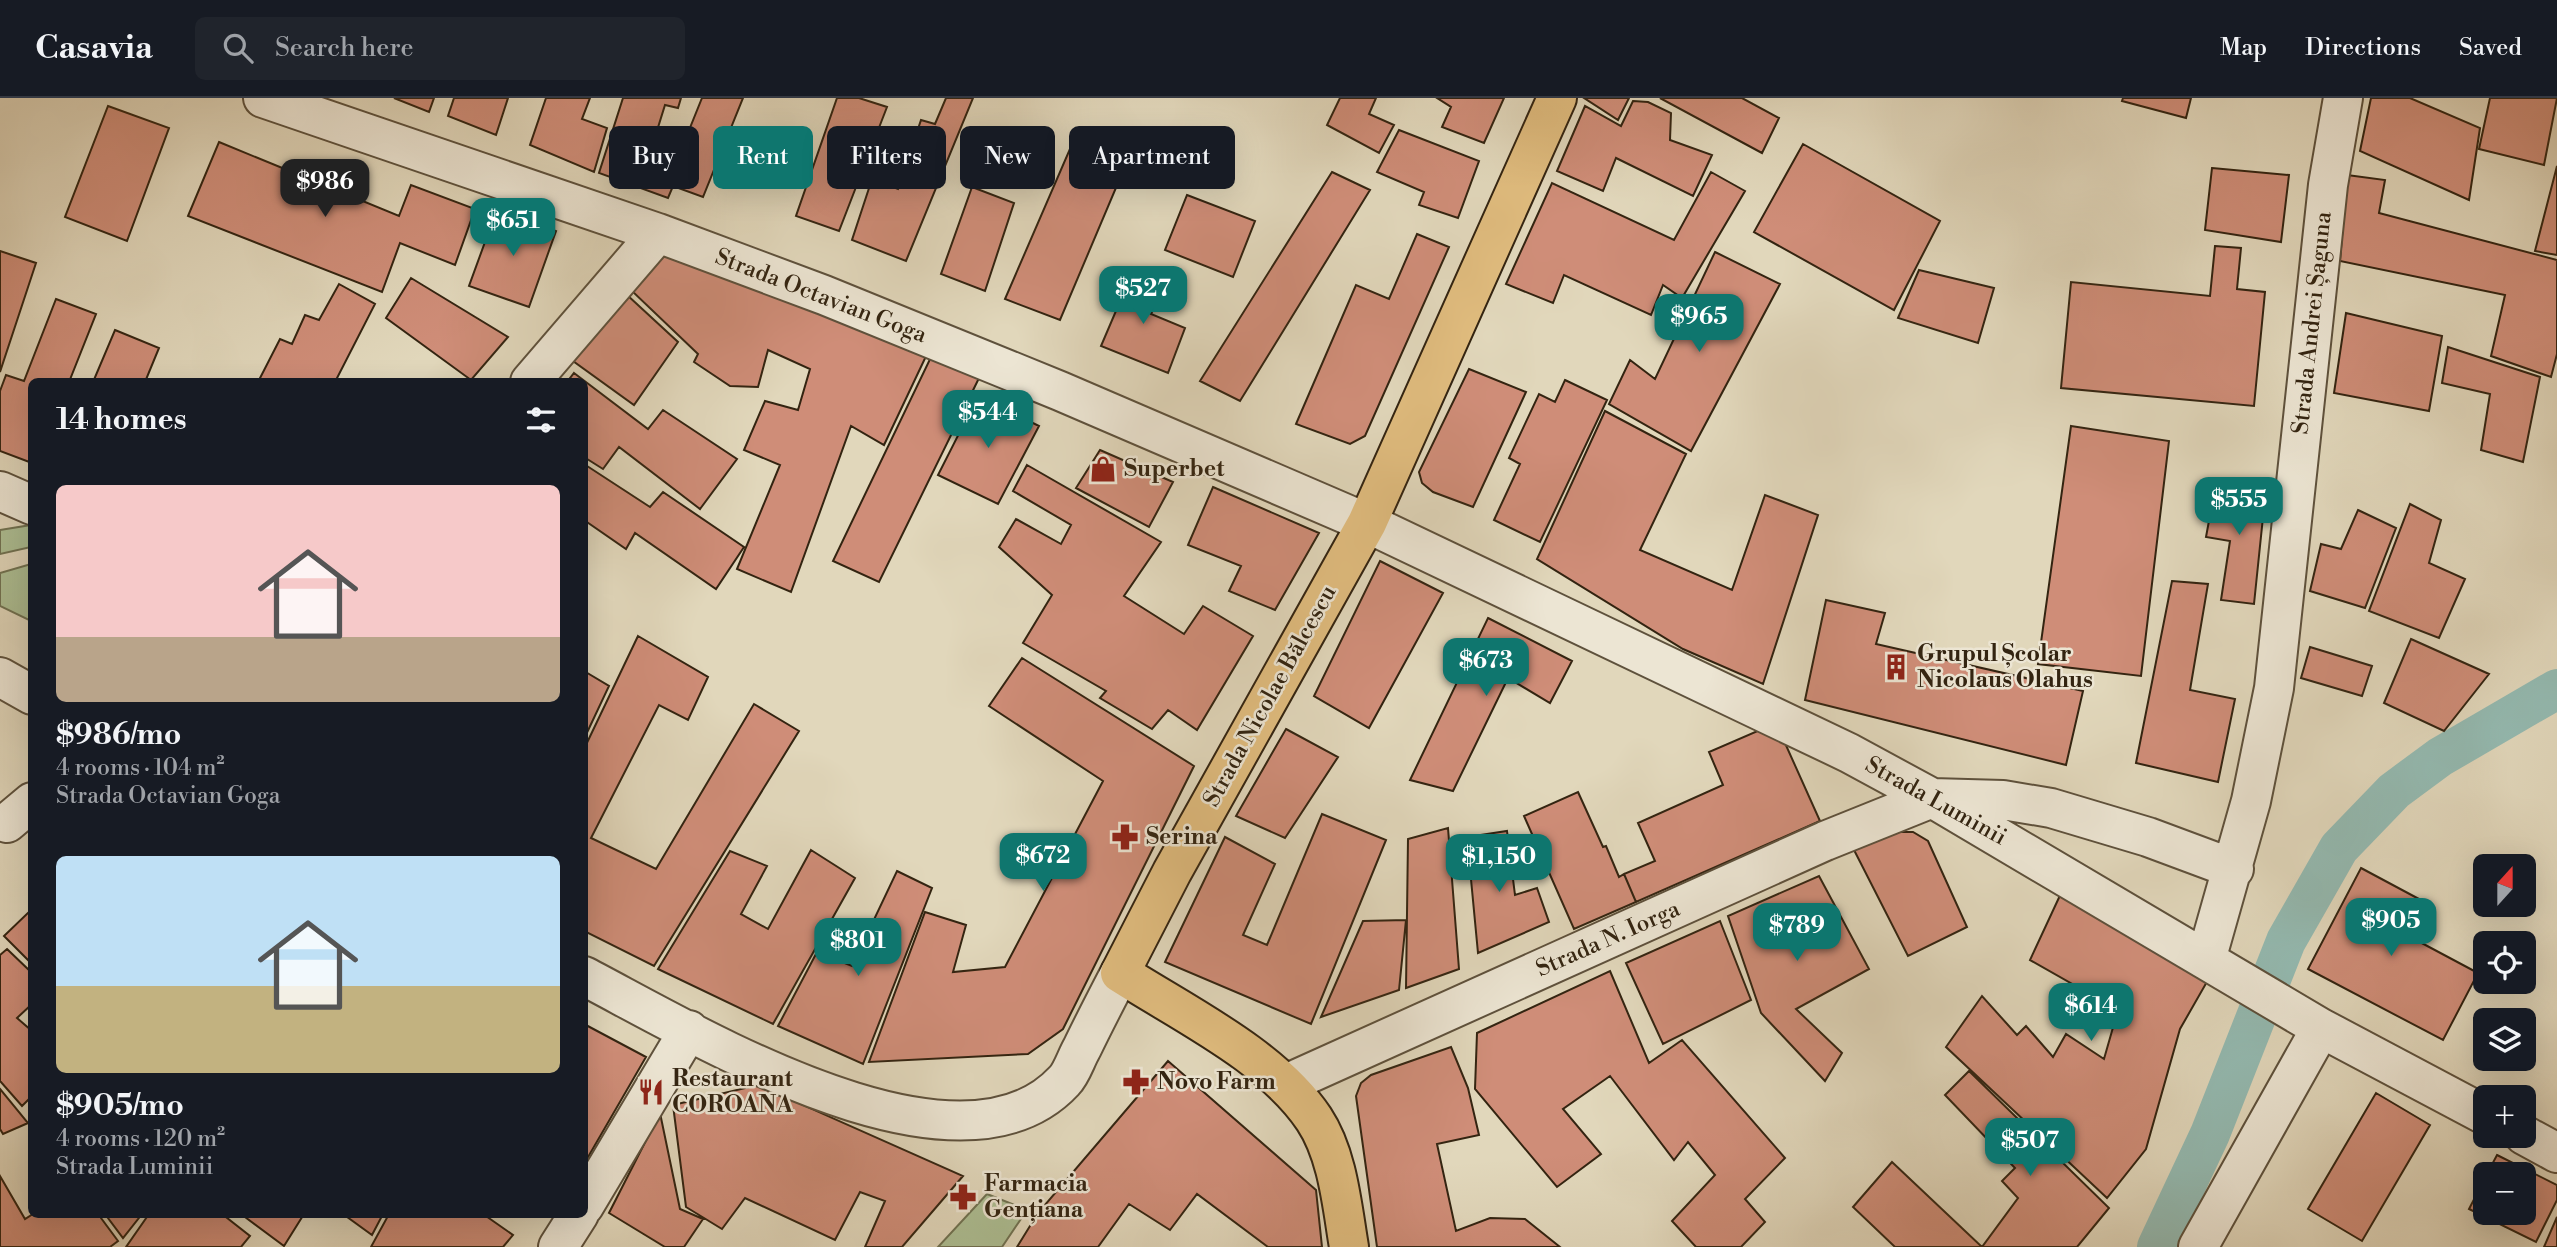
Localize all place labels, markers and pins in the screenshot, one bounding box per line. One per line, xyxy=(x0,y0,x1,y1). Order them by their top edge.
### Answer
pin: $986 xyxy=(284,159,366,219)
pin: $651 xyxy=(472,198,554,258)
pin: $527 xyxy=(1102,266,1184,326)
pin: $965 xyxy=(1658,294,1740,354)
pin: $544 xyxy=(947,390,1029,450)
shop icon: Superbet xyxy=(1088,454,1118,484)
place label: Superbet xyxy=(1124,455,1225,483)
pin: $555 xyxy=(2198,478,2280,537)
pin: $673 xyxy=(1445,638,1527,698)
place label: Grupul Școlar Nicolaus Olahus xyxy=(1917,640,2093,694)
building icon: Grupul Școlar Nicolaus Olahus xyxy=(1881,652,1911,682)
pharmacy icon: Serina xyxy=(1110,822,1140,852)
place label: Serina xyxy=(1146,823,1218,851)
pin: $672 xyxy=(1002,834,1084,893)
pin: $1,150 xyxy=(1442,834,1556,894)
pin: $905 xyxy=(2350,898,2432,958)
pin: $789 xyxy=(1756,904,1838,963)
pin: $801 xyxy=(817,918,899,978)
pin: $614 xyxy=(2050,984,2132,1043)
place label: Restaurant COROANA xyxy=(672,1065,793,1119)
pharmacy icon: Novo Farm xyxy=(1121,1067,1151,1097)
place label: Novo Farm xyxy=(1157,1068,1276,1096)
restaurant icon: Restaurant COROANA xyxy=(636,1077,666,1107)
pin: $507 xyxy=(1989,1118,2071,1178)
place label: Farmacia Gențiana xyxy=(984,1170,1088,1224)
pharmacy icon: Farmacia Gențiana xyxy=(948,1182,978,1212)

